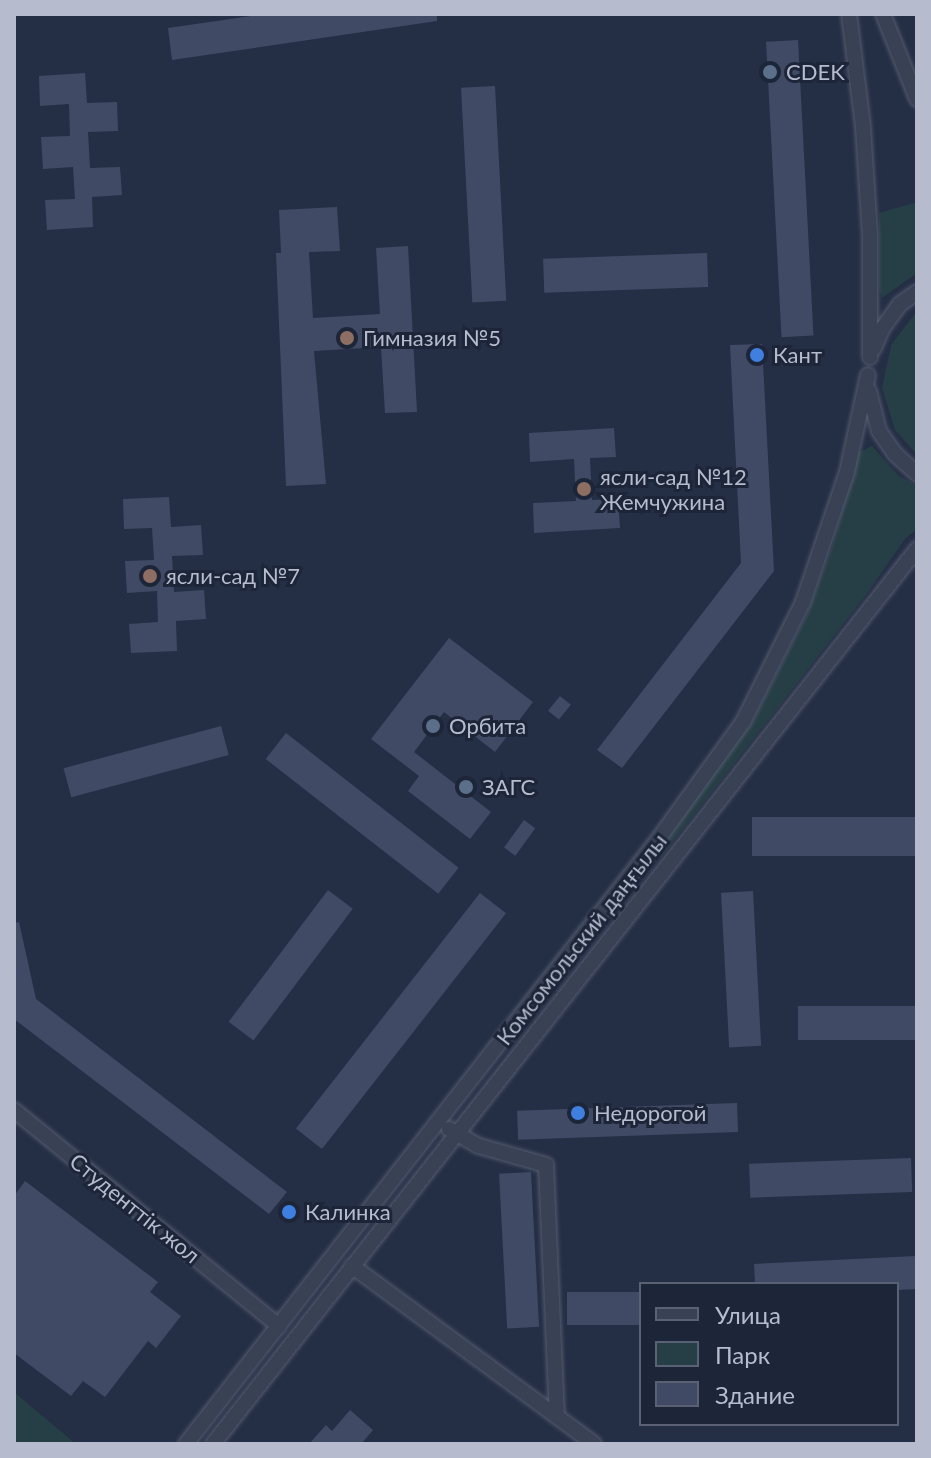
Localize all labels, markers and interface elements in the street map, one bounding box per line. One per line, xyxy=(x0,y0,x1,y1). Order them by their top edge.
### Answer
place label: CDEK xyxy=(786,59,845,85)
marker: CDEK xyxy=(761,63,779,81)
place label: Гимназия №5 xyxy=(363,325,501,351)
marker: Гимназия №5 xyxy=(338,329,356,347)
place label: Кант xyxy=(773,342,822,368)
marker: Кант xyxy=(748,346,766,364)
place label: ясли-сад №12 Жемчужина xyxy=(600,463,747,514)
marker: ясли-сад №12 Жемчужина xyxy=(575,480,593,498)
place label: ясли-сад №7 xyxy=(166,563,300,589)
marker: ясли-сад №7 xyxy=(141,567,159,585)
place label: Орбита xyxy=(449,713,526,739)
marker: Орбита xyxy=(424,717,442,735)
place label: ЗАГС xyxy=(482,774,535,800)
marker: ЗАГС xyxy=(457,778,475,796)
street label: Комсомольский даңғылы xyxy=(490,828,672,1050)
place label: Недорогой xyxy=(594,1100,706,1126)
marker: Недорогой xyxy=(569,1104,587,1122)
street label: Студенттік жол xyxy=(65,1148,205,1268)
place label: Калинка xyxy=(305,1199,391,1225)
marker: Калинка xyxy=(280,1203,298,1221)
legend xyxy=(639,1282,899,1426)
text: Улица xyxy=(715,1300,781,1329)
text: Парк xyxy=(715,1340,770,1369)
text: Здание xyxy=(715,1380,795,1409)

